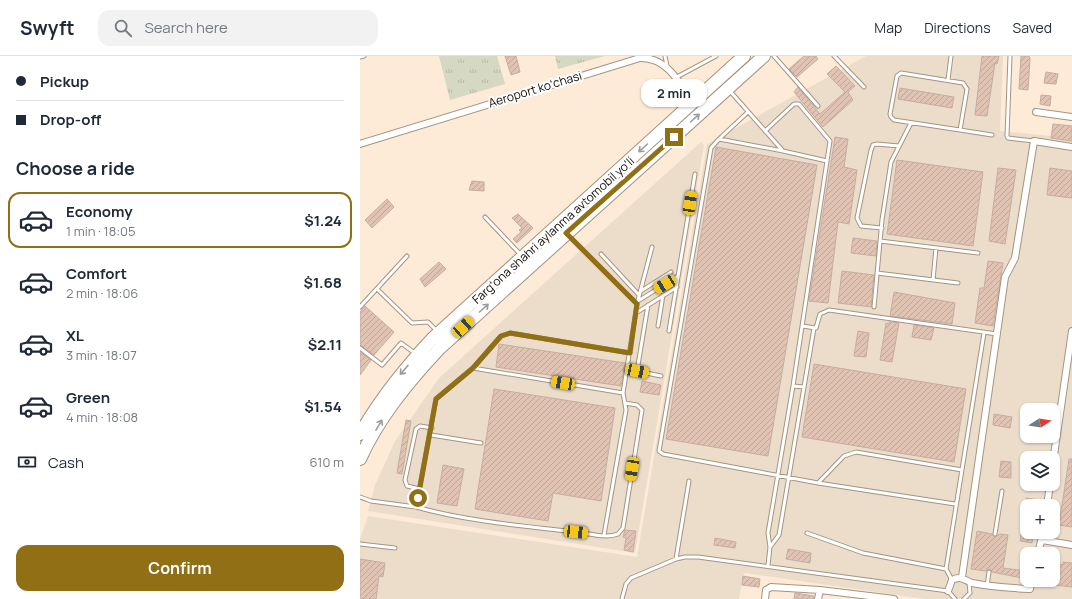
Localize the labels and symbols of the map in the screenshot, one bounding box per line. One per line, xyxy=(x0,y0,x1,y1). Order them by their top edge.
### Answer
street label: Aeroport koʻchasi xyxy=(486,67,584,111)
callout: 2 min xyxy=(641,79,707,107)
one-way arrow xyxy=(690,113,701,122)
route end xyxy=(665,128,683,146)
one-way arrow xyxy=(638,143,648,153)
street label: Fargʻona shahri aylanma avtomobil yoʻli xyxy=(468,152,638,308)
car xyxy=(682,190,698,216)
car xyxy=(652,273,678,295)
one-way arrow xyxy=(479,303,489,312)
car xyxy=(450,315,476,339)
car xyxy=(624,363,650,379)
one-way arrow xyxy=(400,365,409,375)
car xyxy=(550,375,576,391)
north arrow xyxy=(1020,403,1060,443)
one-way arrow xyxy=(376,419,384,431)
car xyxy=(624,456,640,482)
route start xyxy=(409,489,427,507)
car xyxy=(563,525,589,539)

